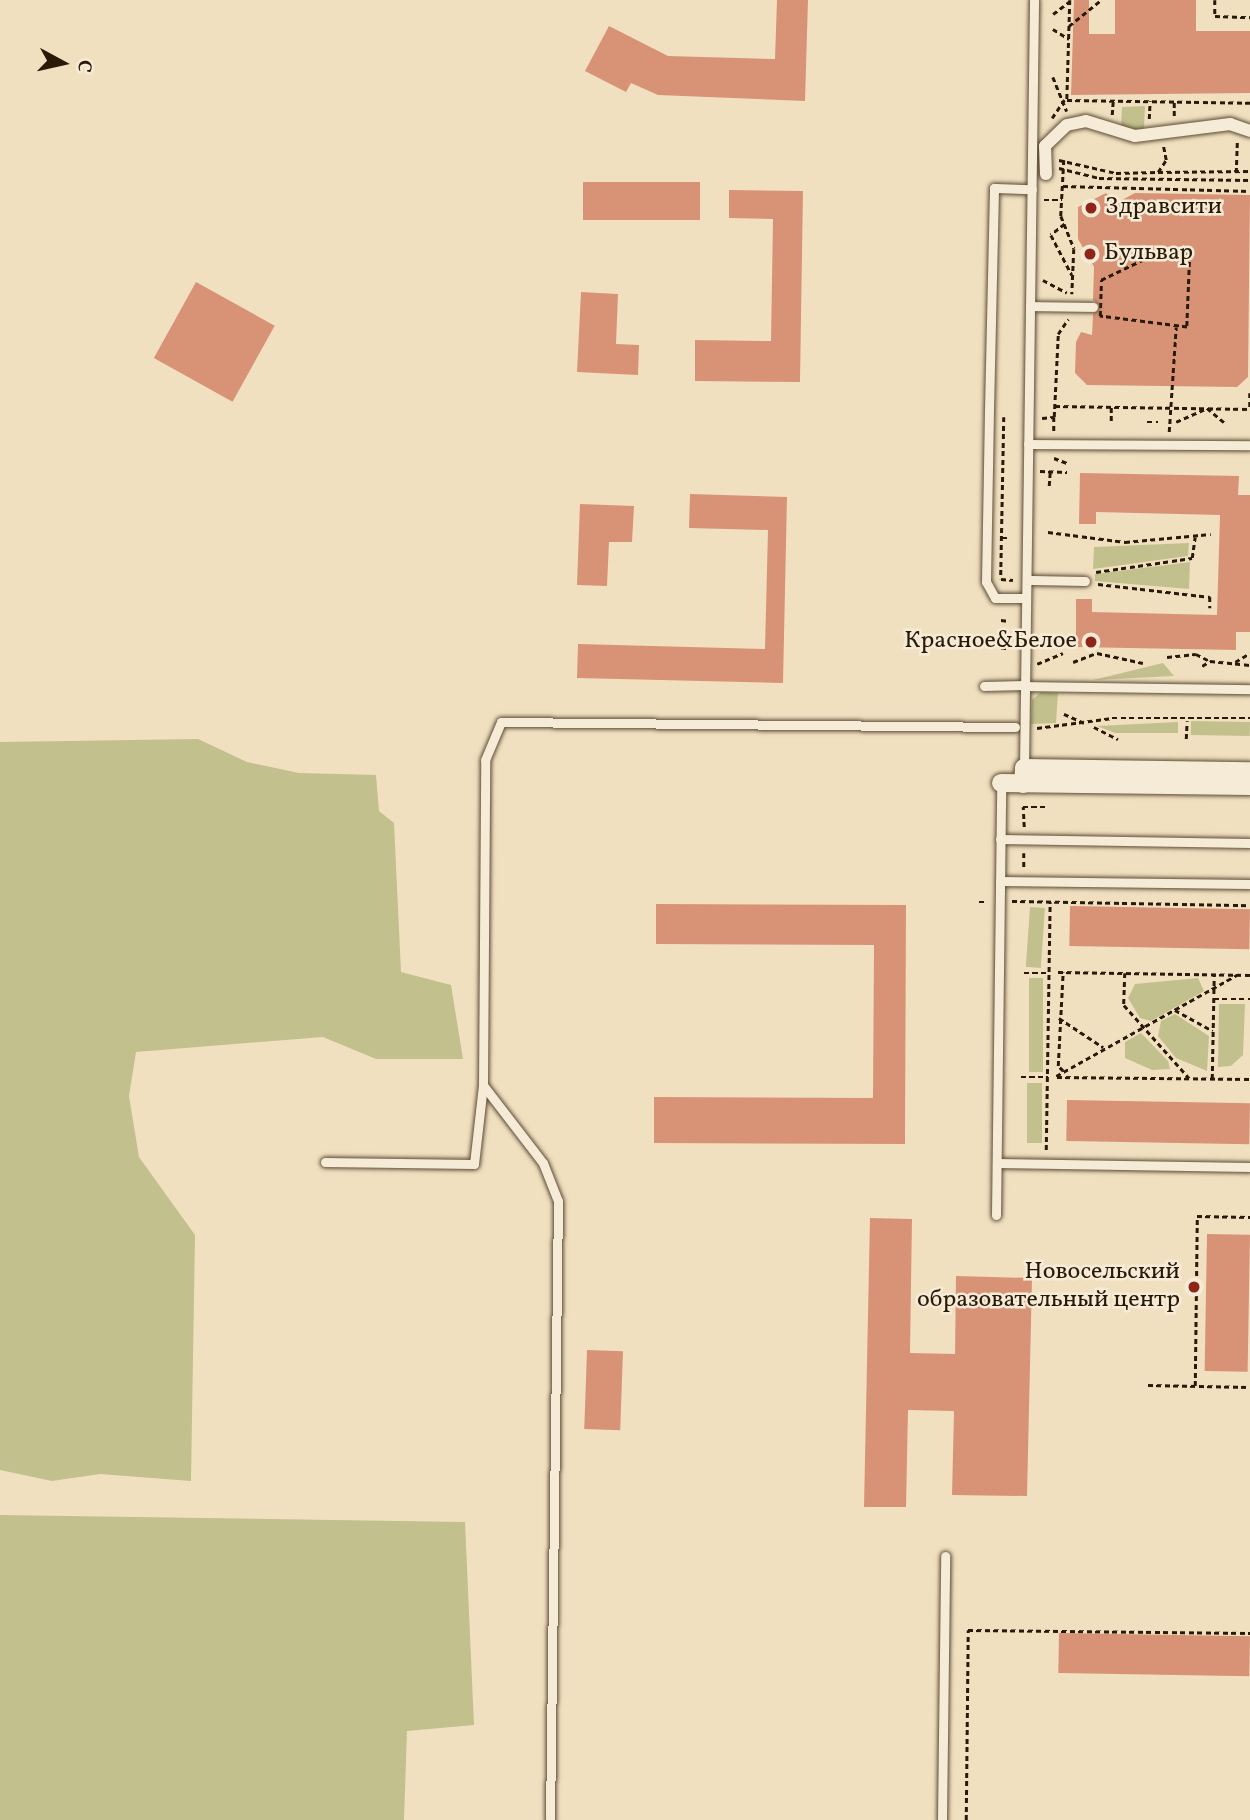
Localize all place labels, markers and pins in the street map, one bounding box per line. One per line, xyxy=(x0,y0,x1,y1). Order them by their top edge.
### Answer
place label: Здравсити xyxy=(1105,194,1222,222)
marker: Здравсити xyxy=(1083,200,1099,216)
place label: Бульвар xyxy=(1104,240,1193,268)
marker: Бульвар xyxy=(1082,246,1098,262)
place label: Красное&Белое xyxy=(904,628,1077,656)
marker: Красное&Белое xyxy=(1083,634,1099,650)
place label: Новосельский образовательный центр xyxy=(917,1259,1180,1315)
marker: Новосельский образовательный центр xyxy=(1186,1279,1202,1295)

